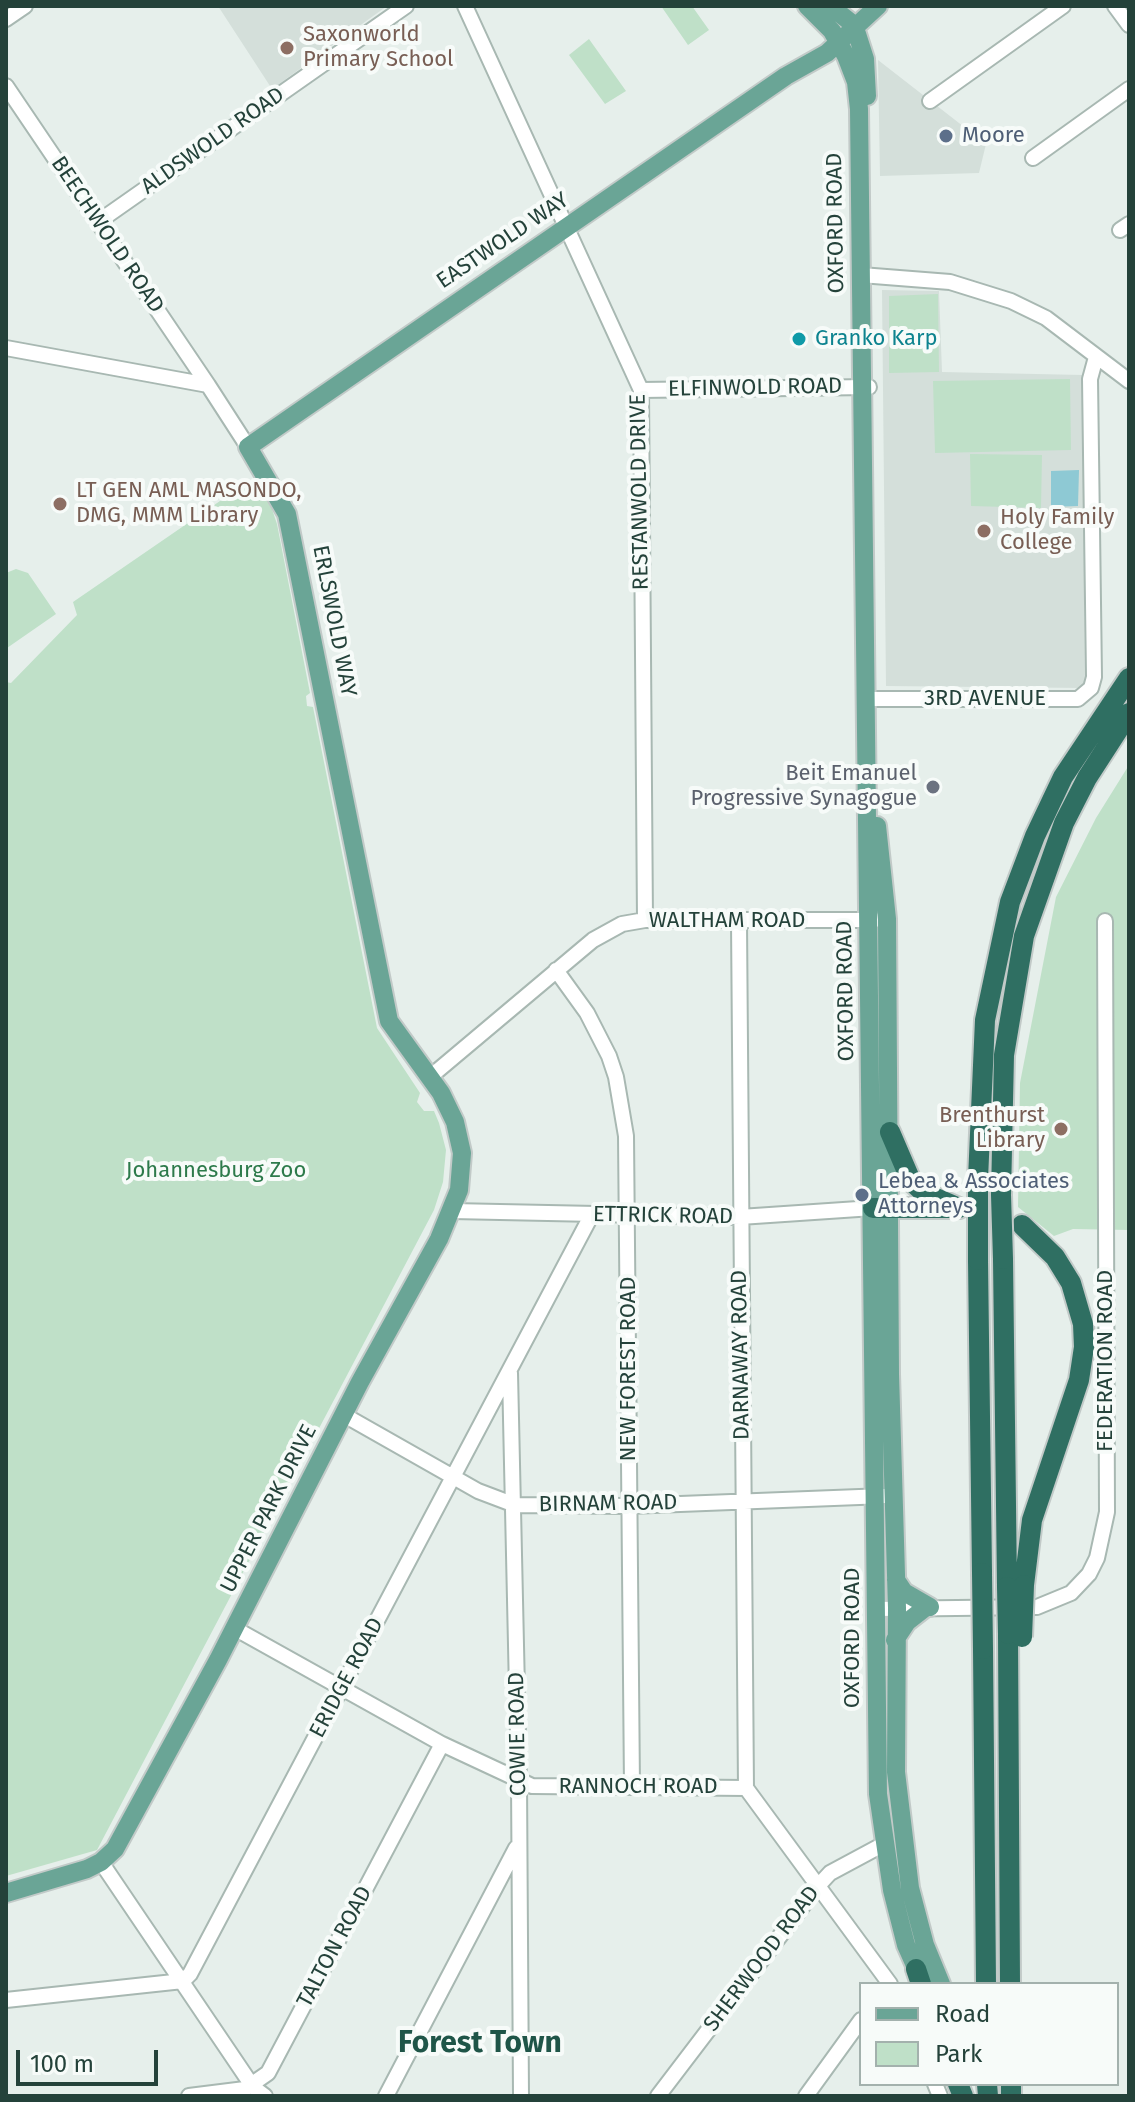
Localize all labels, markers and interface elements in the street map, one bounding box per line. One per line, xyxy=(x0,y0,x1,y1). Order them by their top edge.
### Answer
place label: Saxonworld Primary School xyxy=(303,22,454,74)
marker: Saxonworld Primary School xyxy=(278,39,296,57)
street label: ALDSWOLD ROAD xyxy=(136,82,290,200)
place label: Moore xyxy=(962,123,1025,149)
marker: Moore xyxy=(937,127,955,145)
street label: BEECHWOLD ROAD xyxy=(45,152,169,318)
street label: OXFORD ROAD xyxy=(822,152,850,294)
street label: EASTWOLD WAY xyxy=(432,187,574,295)
place label: Granko Karp xyxy=(815,326,938,352)
marker: Granko Karp xyxy=(790,330,808,348)
street label: ELFINWOLD ROAD xyxy=(668,373,842,403)
street label: RESTANWOLD DRIVE xyxy=(625,393,655,591)
place label: LT GEN AML MASONDO, DMG, MMM Library xyxy=(76,478,302,530)
marker: LT GEN AML MASONDO, DMG, MMM Library xyxy=(51,495,69,513)
place label: Holy Family College xyxy=(1000,505,1114,556)
marker: Holy Family College xyxy=(975,522,993,540)
street label: ERLSWOLD WAY xyxy=(306,543,362,699)
street label: 3RD AVENUE xyxy=(924,686,1046,712)
place label: Beit Emanuel Progressive Synagogue xyxy=(690,761,917,812)
marker: Beit Emanuel Progressive Synagogue xyxy=(924,778,942,796)
street label: WALTHAM ROAD xyxy=(649,908,805,934)
street label: OXFORD ROAD xyxy=(832,920,860,1062)
place label: Brenthurst Library xyxy=(939,1103,1045,1154)
marker: Brenthurst Library xyxy=(1052,1120,1070,1138)
park label: Johannesburg Zoo xyxy=(126,1158,306,1184)
place label: Lebea & Associates Attorneys xyxy=(878,1169,1069,1220)
marker: Lebea & Associates Attorneys xyxy=(853,1186,871,1204)
street label: ETTRICK ROAD xyxy=(593,1202,733,1230)
street label: DARNAWAY ROAD xyxy=(726,1270,756,1440)
street label: FEDERATION ROAD xyxy=(1093,1270,1119,1452)
street label: NEW FOREST ROAD xyxy=(616,1277,642,1461)
street label: UPPER PARK DRIVE xyxy=(215,1421,323,1597)
street label: BIRNAM ROAD xyxy=(538,1490,678,1518)
street label: OXFORD ROAD xyxy=(840,1568,866,1708)
street label: ERIDGE ROAD xyxy=(304,1613,390,1743)
street label: COWIE ROAD xyxy=(504,1672,532,1796)
street label: RANNOCH ROAD xyxy=(558,1774,718,1800)
street label: SHERWOOD ROAD xyxy=(699,1881,825,2037)
street label: TALTON ROAD xyxy=(292,1882,378,2012)
legend xyxy=(859,1982,1119,2086)
text: Road xyxy=(935,2000,990,2028)
district label: Forest Town xyxy=(398,2026,562,2062)
scale bar xyxy=(20,2034,162,2084)
text: Park xyxy=(935,2040,982,2068)
text: 100 m xyxy=(30,2050,94,2078)

